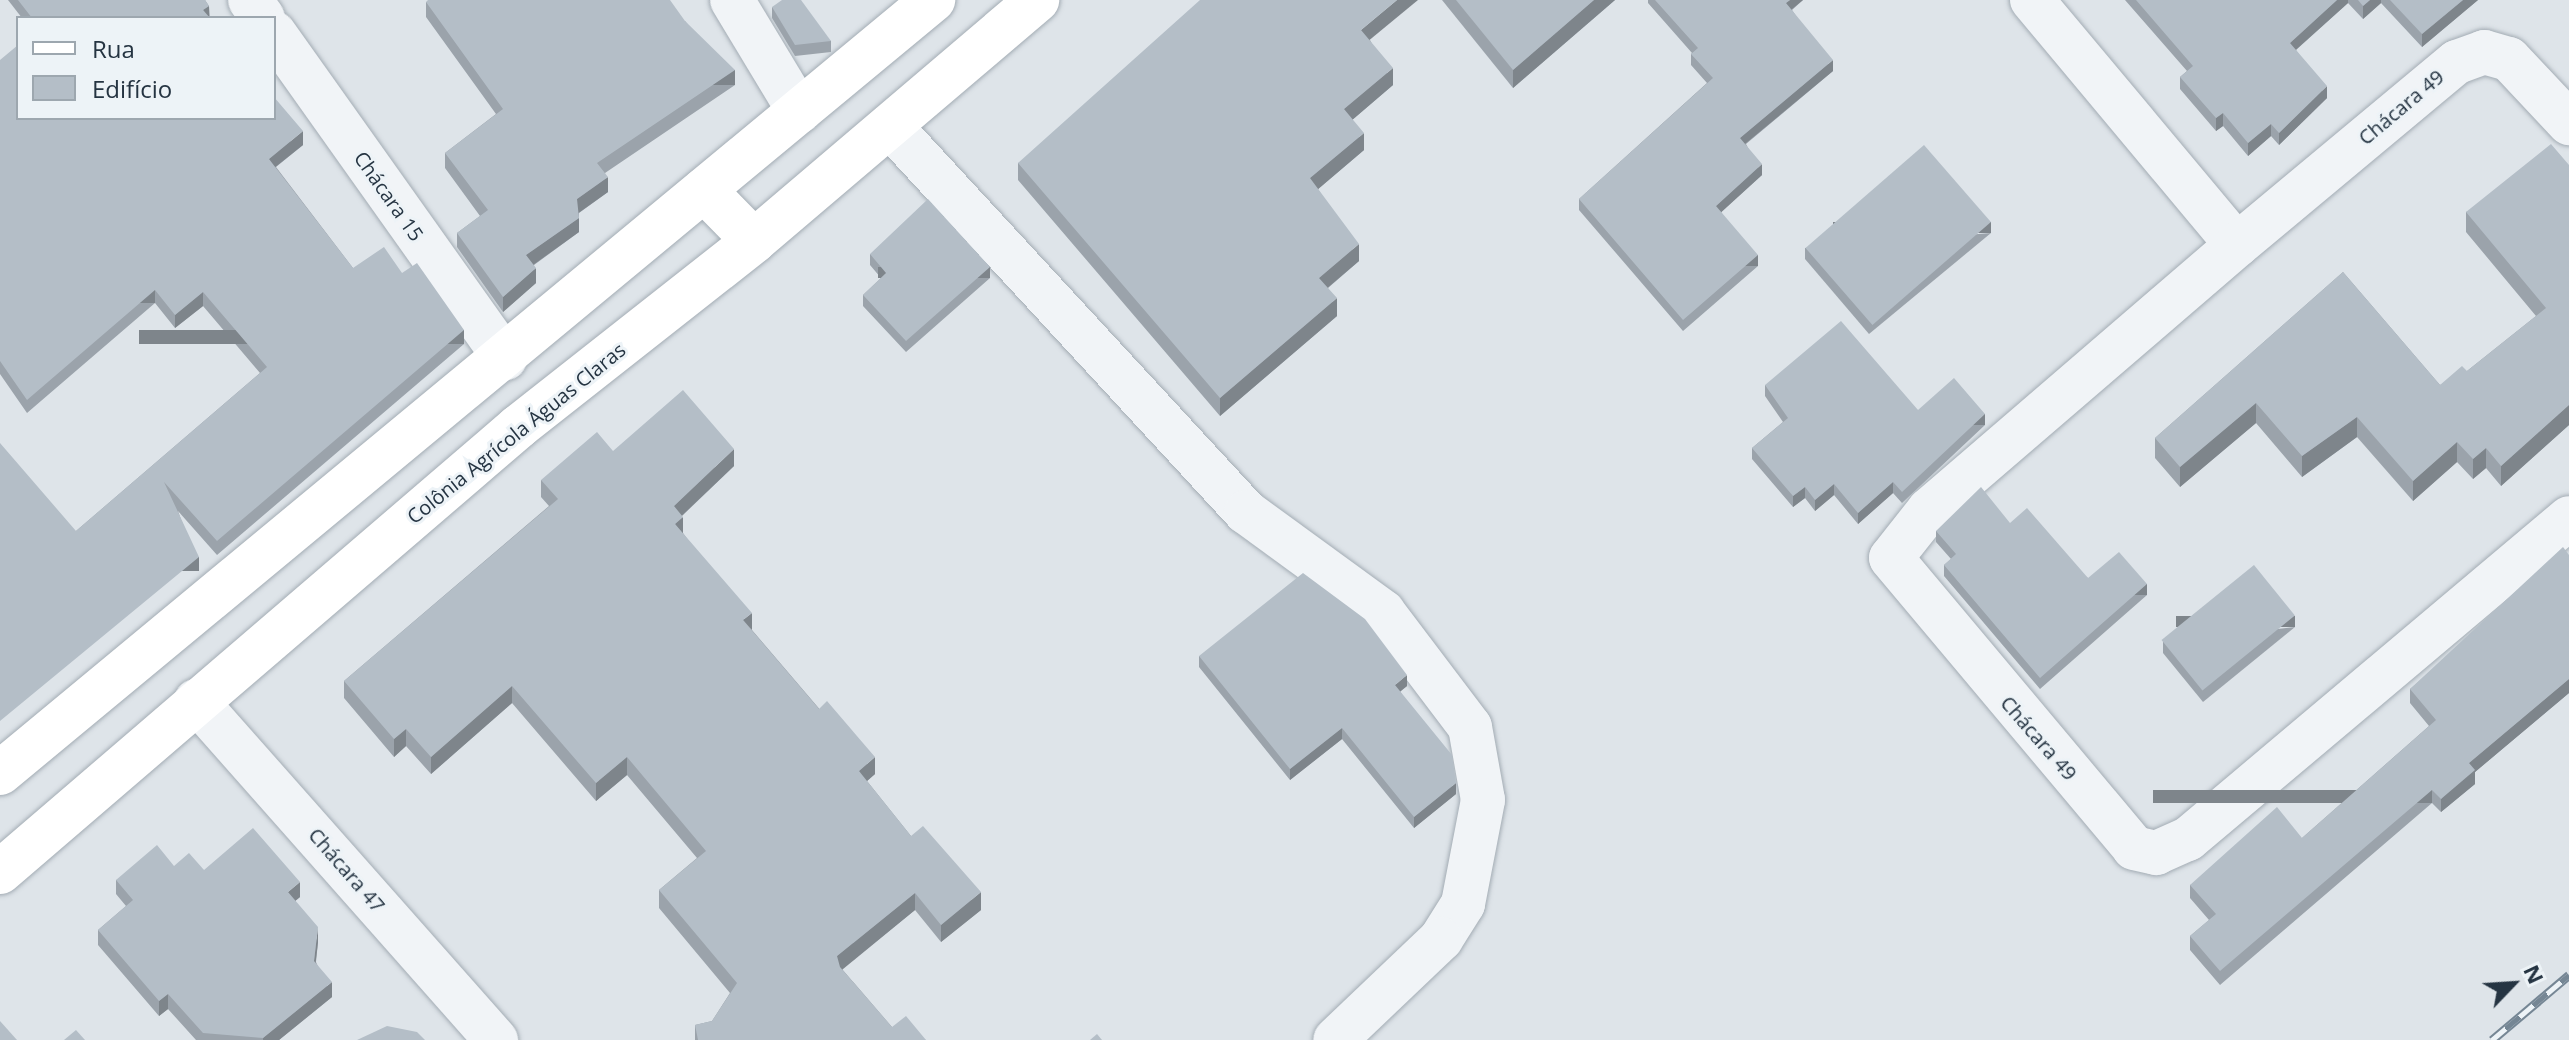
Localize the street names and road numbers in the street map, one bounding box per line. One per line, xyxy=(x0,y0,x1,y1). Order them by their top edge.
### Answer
street label: Chácara 49 xyxy=(2353,64,2449,150)
street label: Chácara 15 xyxy=(349,147,429,245)
street label: Colônia Agrícola Águas Claras xyxy=(402,337,630,529)
street label: Chácara 49 xyxy=(1996,691,2082,785)
street label: Chácara 47 xyxy=(304,823,390,917)

